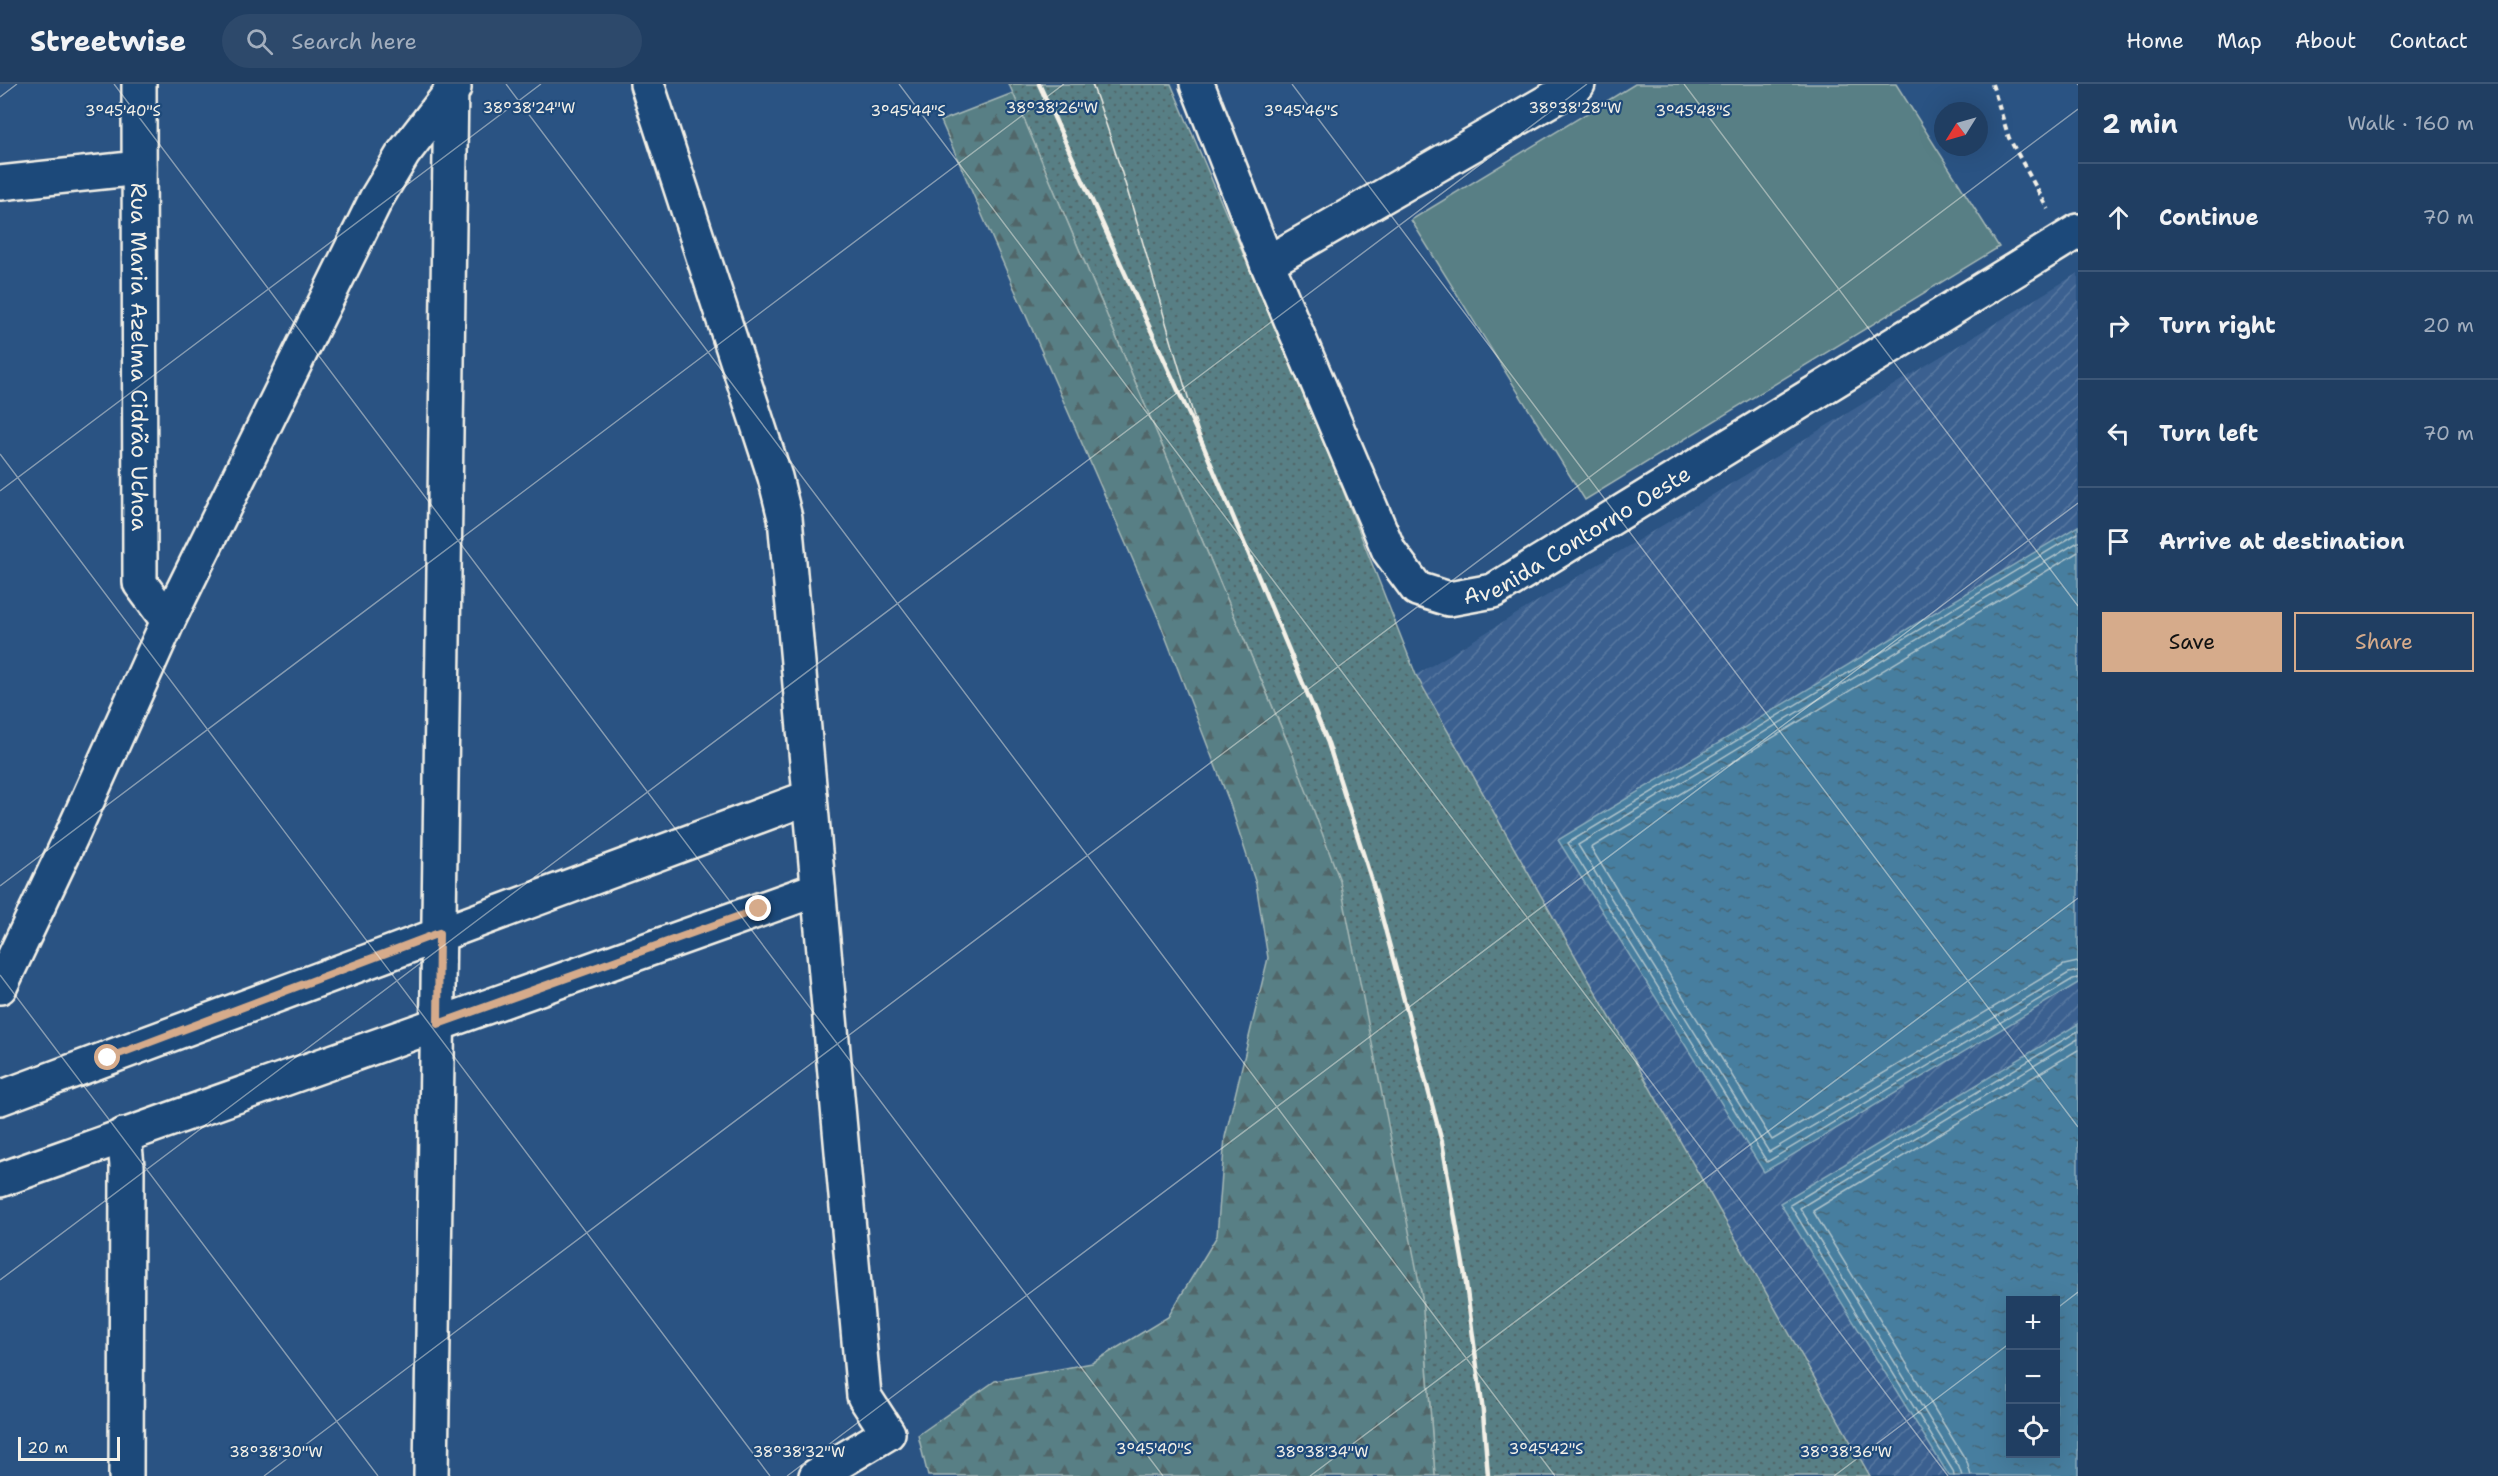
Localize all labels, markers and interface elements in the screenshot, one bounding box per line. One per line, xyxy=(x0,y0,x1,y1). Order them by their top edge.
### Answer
search box xyxy=(222,14,642,68)
text: Streetwise xyxy=(30,22,186,60)
icon: search xyxy=(243,25,276,58)
text: Search here xyxy=(291,27,417,56)
text: Home xyxy=(2126,27,2184,55)
text: Map xyxy=(2217,27,2262,55)
text: About xyxy=(2295,27,2356,55)
text: Contact xyxy=(2389,27,2468,55)
text: 38°38'24"W xyxy=(483,98,575,118)
text: 38°38'26"W xyxy=(1006,98,1098,118)
text: 38°38'28"W xyxy=(1528,98,1622,118)
text: 3°45'40"S xyxy=(85,101,161,121)
text: 3°45'44"S xyxy=(870,101,946,121)
text: 3°45'46"S xyxy=(1264,101,1338,121)
text: 3°45'48"S xyxy=(1655,101,1731,121)
north arrow xyxy=(1934,102,1988,156)
text: 2 min xyxy=(2102,106,2178,141)
text: Walk · 160 m xyxy=(2347,110,2474,136)
street label: Rua Maria Azelma Cidrão Uchoa xyxy=(125,183,154,532)
icon: ahead xyxy=(2102,201,2135,234)
text: Continue xyxy=(2159,203,2259,232)
text: 70 m xyxy=(2422,204,2474,230)
icon: right xyxy=(2102,309,2135,342)
text: Turn right xyxy=(2159,311,2276,340)
text: 20 m xyxy=(2423,312,2474,338)
icon: left xyxy=(2102,417,2135,450)
text: Turn left xyxy=(2159,419,2258,448)
text: 70 m xyxy=(2422,420,2474,446)
street label: Avenida Contorno Oeste xyxy=(1461,459,1696,611)
icon: arrive xyxy=(2102,525,2135,558)
text: Arrive at destination xyxy=(2159,527,2405,556)
button: Save xyxy=(2102,612,2282,672)
button: Share xyxy=(2294,612,2474,672)
route end xyxy=(745,895,771,921)
route start xyxy=(94,1044,120,1070)
map controls xyxy=(2006,1296,2060,1458)
button: + xyxy=(2006,1296,2060,1350)
button: − xyxy=(2006,1350,2060,1404)
button: locate xyxy=(2006,1404,2060,1458)
scale bar xyxy=(18,1434,120,1462)
text: 20 m xyxy=(27,1437,68,1458)
text: 3°45'40"S xyxy=(1116,1439,1192,1459)
text: 3°45'42"S xyxy=(1509,1439,1583,1459)
text: 38°38'30"W xyxy=(229,1442,323,1462)
text: 38°38'32"W xyxy=(753,1442,845,1462)
text: 38°38'34"W xyxy=(1275,1442,1369,1462)
text: 38°38'36"W xyxy=(1800,1442,1892,1462)

